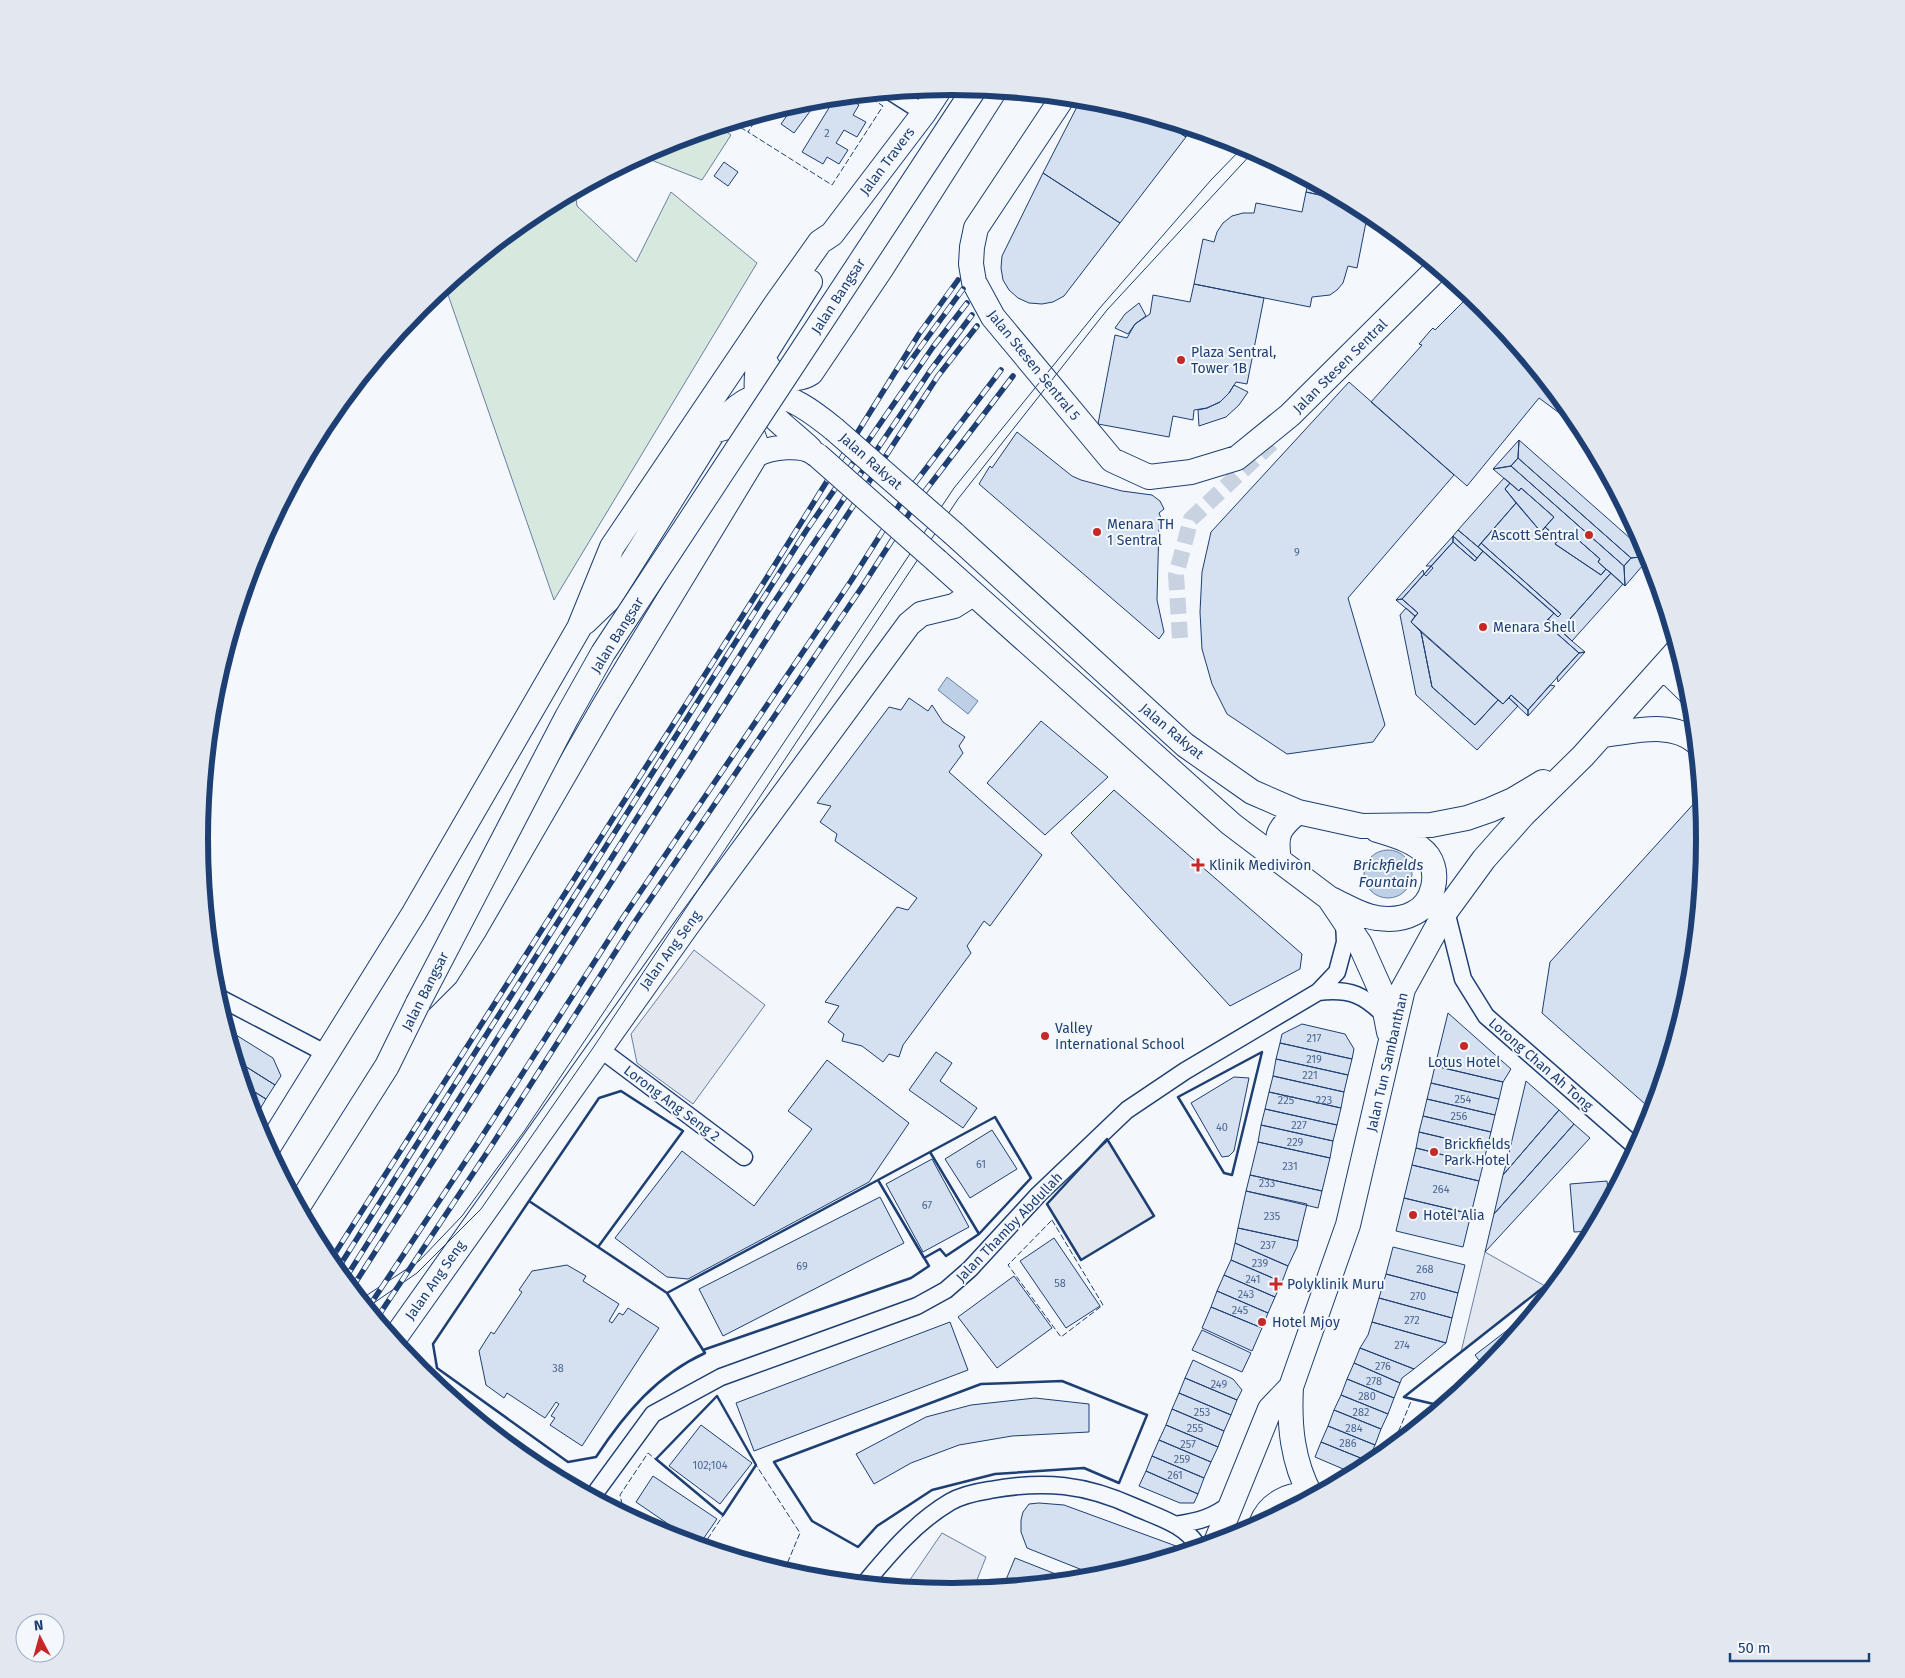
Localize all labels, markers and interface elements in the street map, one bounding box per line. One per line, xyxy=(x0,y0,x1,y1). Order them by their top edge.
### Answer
street label: Jalan Travers xyxy=(856,124,919,199)
house number: 2 xyxy=(824,127,830,140)
street label: Jalan Bangsar xyxy=(808,255,869,337)
street label: Jalan Stesen Sentral 5 xyxy=(984,307,1083,424)
street label: Jalan Stesen Sentral xyxy=(1290,316,1391,417)
place label: Plaza Sentral, Tower 1B xyxy=(1191,344,1276,377)
marker: Plaza Sentral, Tower 1B xyxy=(1175,354,1187,366)
street label: Jalan Rakyat xyxy=(836,429,906,494)
place label: Menara TH 1 Sentral xyxy=(1107,516,1174,549)
marker: Menara TH 1 Sentral xyxy=(1091,526,1103,538)
place label: Ascott Sentral xyxy=(1491,527,1579,544)
marker: Ascott Sentral xyxy=(1583,529,1595,541)
house number: 9 xyxy=(1294,546,1300,559)
street label: Jalan Bangsar xyxy=(587,594,648,676)
place label: Menara Shell xyxy=(1493,619,1575,636)
marker: Menara Shell xyxy=(1477,621,1489,633)
street label: Jalan Rakyat xyxy=(1136,700,1208,763)
water label: Brickfields Fountain xyxy=(1353,856,1423,891)
place label: Klinik Mediviron xyxy=(1209,857,1311,874)
marker: Klinik Mediviron xyxy=(1191,858,1205,872)
street label: Jalan Ang Seng xyxy=(636,907,705,993)
street label: Jalan Bangsar xyxy=(398,948,453,1034)
street label: Jalan Tun Sambanthan xyxy=(1363,991,1412,1133)
street label: Lorong Chan Ah Tong xyxy=(1485,1014,1597,1115)
place label: Valley International School xyxy=(1055,1020,1185,1053)
marker: Valley International School xyxy=(1039,1030,1051,1042)
house number: 217 xyxy=(1307,1032,1322,1045)
marker: Lotus Hotel xyxy=(1458,1040,1470,1052)
house number: 219 xyxy=(1306,1053,1322,1066)
place label: Lotus Hotel xyxy=(1428,1054,1500,1071)
street label: Lorong Ang Seng 2 xyxy=(620,1062,723,1145)
house number: 221 xyxy=(1302,1069,1318,1082)
house number: 254 xyxy=(1455,1093,1472,1106)
house number: 225 xyxy=(1278,1094,1295,1107)
house number: 223 xyxy=(1316,1094,1332,1107)
house number: 256 xyxy=(1451,1110,1468,1123)
house number: 227 xyxy=(1291,1119,1307,1132)
house number: 40 xyxy=(1216,1121,1228,1134)
house number: 229 xyxy=(1287,1136,1303,1149)
place label: Brickfields Park Hotel xyxy=(1444,1136,1511,1169)
marker: Brickfields Park Hotel xyxy=(1428,1146,1440,1158)
house number: 61 xyxy=(976,1158,986,1171)
house number: 231 xyxy=(1282,1160,1298,1173)
street label: Jalan Thamby Abdullah xyxy=(953,1169,1066,1286)
house number: 233 xyxy=(1259,1177,1275,1190)
house number: 264 xyxy=(1432,1183,1450,1196)
house number: 67 xyxy=(922,1199,932,1212)
place label: Hotel Alia xyxy=(1423,1207,1485,1224)
marker: Hotel Alia xyxy=(1407,1209,1419,1221)
house number: 235 xyxy=(1264,1210,1281,1223)
street label: Jalan Ang Seng xyxy=(402,1237,470,1323)
house number: 237 xyxy=(1260,1239,1276,1252)
house number: 239 xyxy=(1252,1257,1268,1270)
house number: 69 xyxy=(796,1260,808,1273)
house number: 268 xyxy=(1416,1263,1434,1276)
house number: 241 xyxy=(1245,1273,1261,1286)
place label: Polyklinik Muru xyxy=(1287,1276,1385,1293)
house number: 58 xyxy=(1054,1277,1066,1290)
marker: Polyklinik Muru xyxy=(1269,1277,1283,1291)
house number: 243 xyxy=(1238,1288,1254,1301)
house number: 270 xyxy=(1410,1290,1426,1303)
house number: 245 xyxy=(1232,1304,1249,1317)
place label: Hotel Mjoy xyxy=(1272,1314,1340,1331)
house number: 272 xyxy=(1404,1314,1420,1327)
marker: Hotel Mjoy xyxy=(1256,1316,1268,1328)
house number: 274 xyxy=(1394,1339,1410,1352)
house number: 276 xyxy=(1375,1360,1391,1373)
house number: 38 xyxy=(552,1362,564,1375)
house number: 278 xyxy=(1366,1375,1382,1388)
house number: 249 xyxy=(1211,1378,1227,1391)
house number: 280 xyxy=(1358,1390,1376,1403)
house number: 253 xyxy=(1194,1406,1210,1419)
house number: 282 xyxy=(1353,1406,1369,1419)
house number: 255 xyxy=(1187,1422,1204,1435)
house number: 284 xyxy=(1345,1422,1363,1435)
house number: 286 xyxy=(1339,1437,1357,1450)
house number: 257 xyxy=(1180,1438,1196,1451)
house number: 259 xyxy=(1174,1453,1191,1466)
house number: 102;104 xyxy=(692,1459,728,1472)
house number: 261 xyxy=(1167,1469,1183,1482)
north arrow xyxy=(15,1613,65,1663)
text: N xyxy=(33,1617,44,1635)
scale bar xyxy=(1730,1630,1869,1662)
text: 50 m xyxy=(1738,1639,1771,1657)

